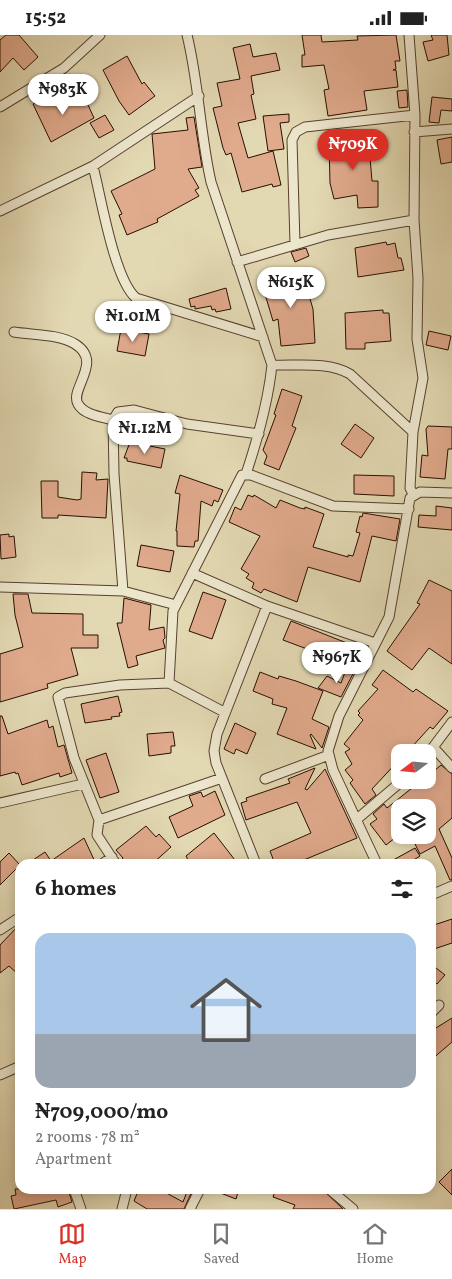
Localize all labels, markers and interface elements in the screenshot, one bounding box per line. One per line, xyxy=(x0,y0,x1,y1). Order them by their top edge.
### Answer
text: 15:52 xyxy=(25,5,66,31)
pin: ₦983K xyxy=(28,73,98,116)
text: ₦983K xyxy=(39,79,87,101)
pin: ₦709K xyxy=(318,129,388,171)
text: ₦709K xyxy=(328,134,378,156)
pin: ₦615K xyxy=(256,267,326,309)
text: ₦615K xyxy=(268,272,314,294)
pin: ₦1.01M xyxy=(92,301,174,343)
text: ₦1.01M xyxy=(106,306,160,328)
pin: ₦1.12M xyxy=(104,413,186,455)
text: ₦1.12M xyxy=(119,418,171,440)
pin: ₦967K xyxy=(302,641,372,684)
text: ₦967K xyxy=(313,647,361,669)
north arrow xyxy=(391,744,436,789)
map controls xyxy=(391,744,436,844)
button: layers xyxy=(391,799,436,844)
text: 6 homes xyxy=(35,875,116,904)
icon: filters xyxy=(388,875,416,903)
icon: home xyxy=(181,965,271,1055)
text: ₦709,000/mo xyxy=(35,1098,168,1127)
text: 2 rooms · 78 m² xyxy=(35,1127,140,1149)
text: Apartment xyxy=(35,1149,112,1171)
tab: Map xyxy=(58,1220,87,1269)
tab: Saved xyxy=(203,1220,240,1269)
tab: Home xyxy=(356,1220,394,1269)

